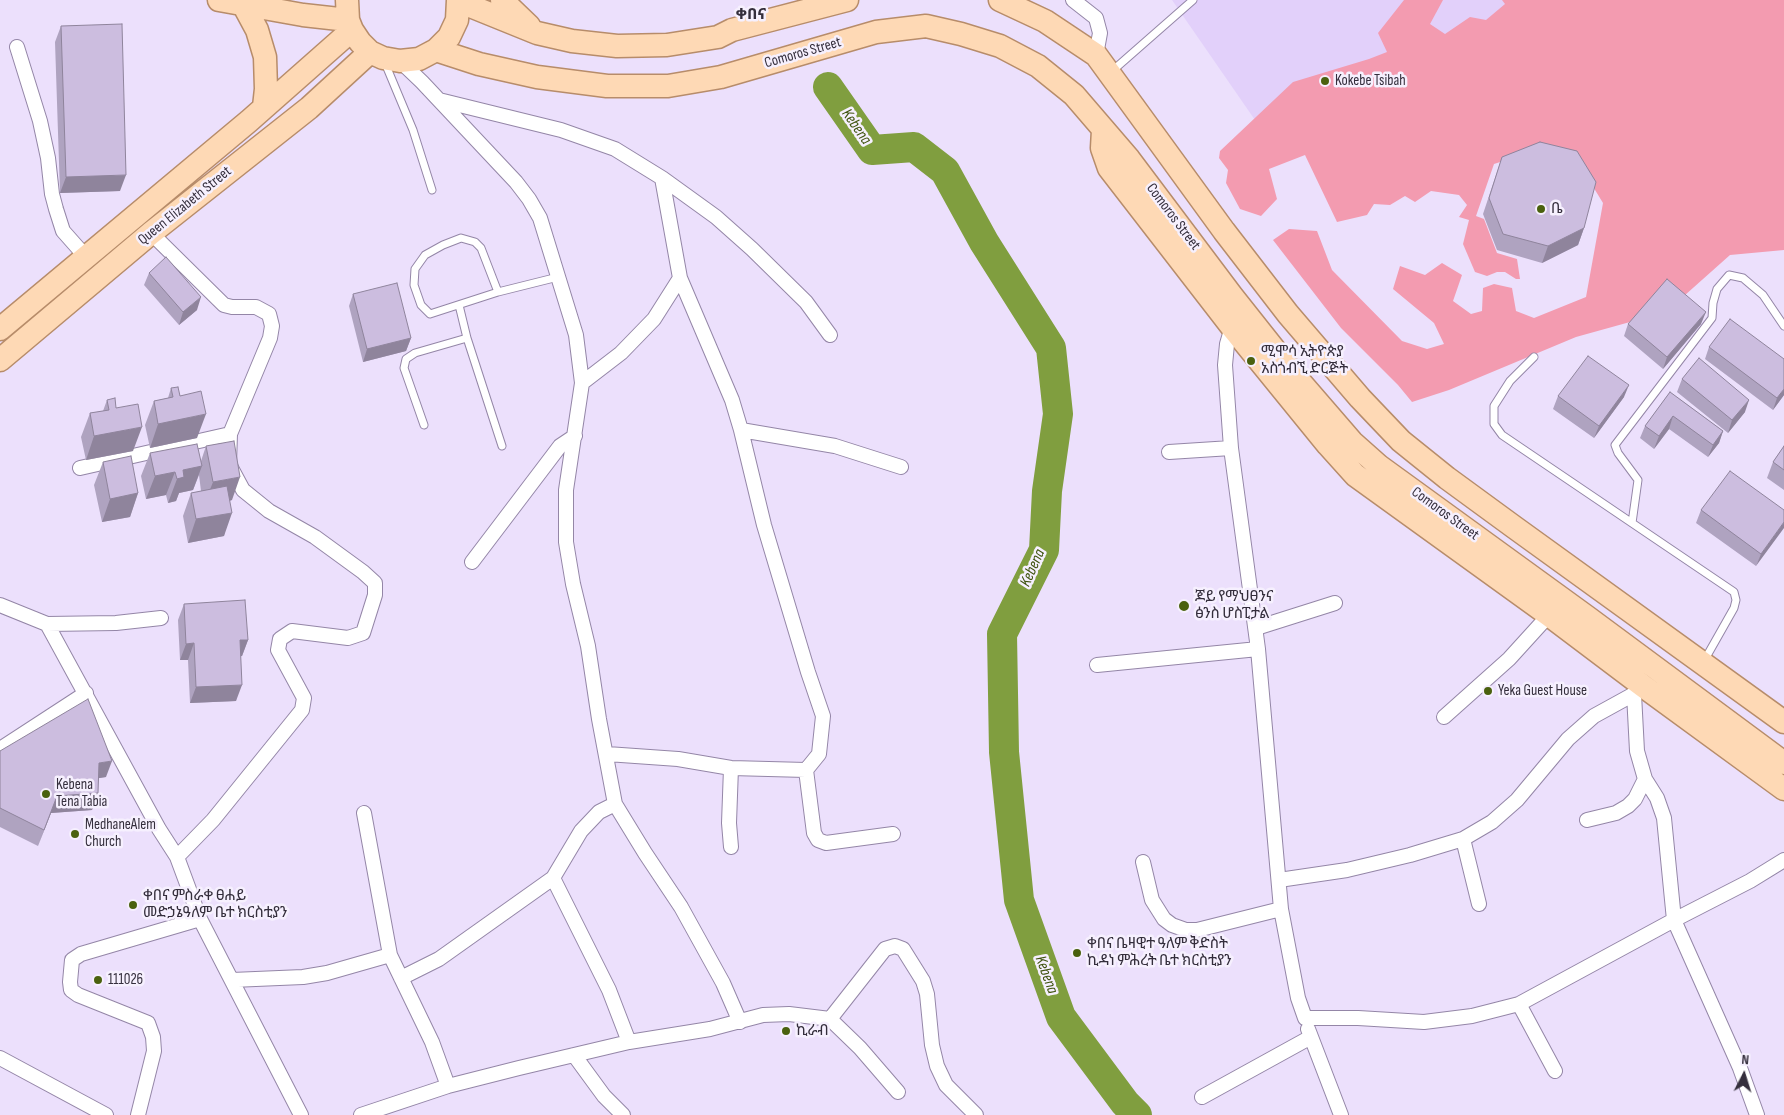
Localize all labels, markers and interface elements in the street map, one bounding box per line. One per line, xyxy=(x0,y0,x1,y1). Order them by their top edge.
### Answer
district label: ቀበና xyxy=(736,5,766,25)
street label: Comoros Street xyxy=(763,33,843,73)
place label: Kokebe Tsibah xyxy=(1335,72,1406,90)
marker: Kokebe Tsibah xyxy=(1319,75,1331,87)
water label: Kebena xyxy=(837,106,875,148)
street label: Queen Elizabeth Street xyxy=(135,163,235,249)
street label: Comoros Street xyxy=(1142,180,1204,254)
place label: ቤ xyxy=(1551,200,1563,218)
marker: ቤ xyxy=(1535,203,1547,215)
place label: ሚሞሳ ኢትዮጵያ አስጎብኚ ድርጅት xyxy=(1261,343,1348,378)
marker: ሚሞሳ ኢትዮጵያ አስጎብኚ ድርጅት xyxy=(1245,355,1257,367)
street label: Comoros Street xyxy=(1408,484,1482,544)
water label: Kebena xyxy=(1016,546,1050,590)
place label: ጆይ የማህፀንና ፅንስ ሆስፒታል xyxy=(1195,588,1273,623)
marker: ጆይ የማህፀንና ፅንስ ሆስፒታል xyxy=(1177,599,1191,613)
place label: Yeka Guest House xyxy=(1498,682,1587,700)
marker: Yeka Guest House xyxy=(1482,685,1494,697)
place label: Kebena Tena Tabia xyxy=(56,776,107,811)
marker: Kebena Tena Tabia xyxy=(40,788,52,800)
place label: MedhaneAlem Church xyxy=(85,816,156,851)
marker: MedhaneAlem Church xyxy=(69,828,81,840)
place label: ቀበና ምስራቀ ፀሐይ መድኃኔዓለም ቤተ ክርስቲያን xyxy=(143,887,287,922)
marker: ቀበና ምስራቀ ፀሐይ መድኃኔዓለም ቤተ ክርስቲያን xyxy=(127,899,139,911)
place label: ቀበና ቤዛዊተ ዓለም ቅድስት ኪዳነ ምሕረት ቤተ ክርስቲያን xyxy=(1087,935,1232,970)
marker: ቀበና ቤዛዊተ ዓለም ቅድስት ኪዳነ ምሕረት ቤተ ክርስቲያን xyxy=(1071,947,1083,959)
water label: Kebena xyxy=(1030,953,1062,997)
place label: 111026 xyxy=(108,971,143,989)
marker: 111026 xyxy=(92,974,104,986)
place label: ኪራብ xyxy=(796,1022,829,1040)
marker: ኪራብ xyxy=(780,1025,792,1037)
north arrow xyxy=(1719,1050,1769,1100)
text: N xyxy=(1741,1051,1750,1068)

